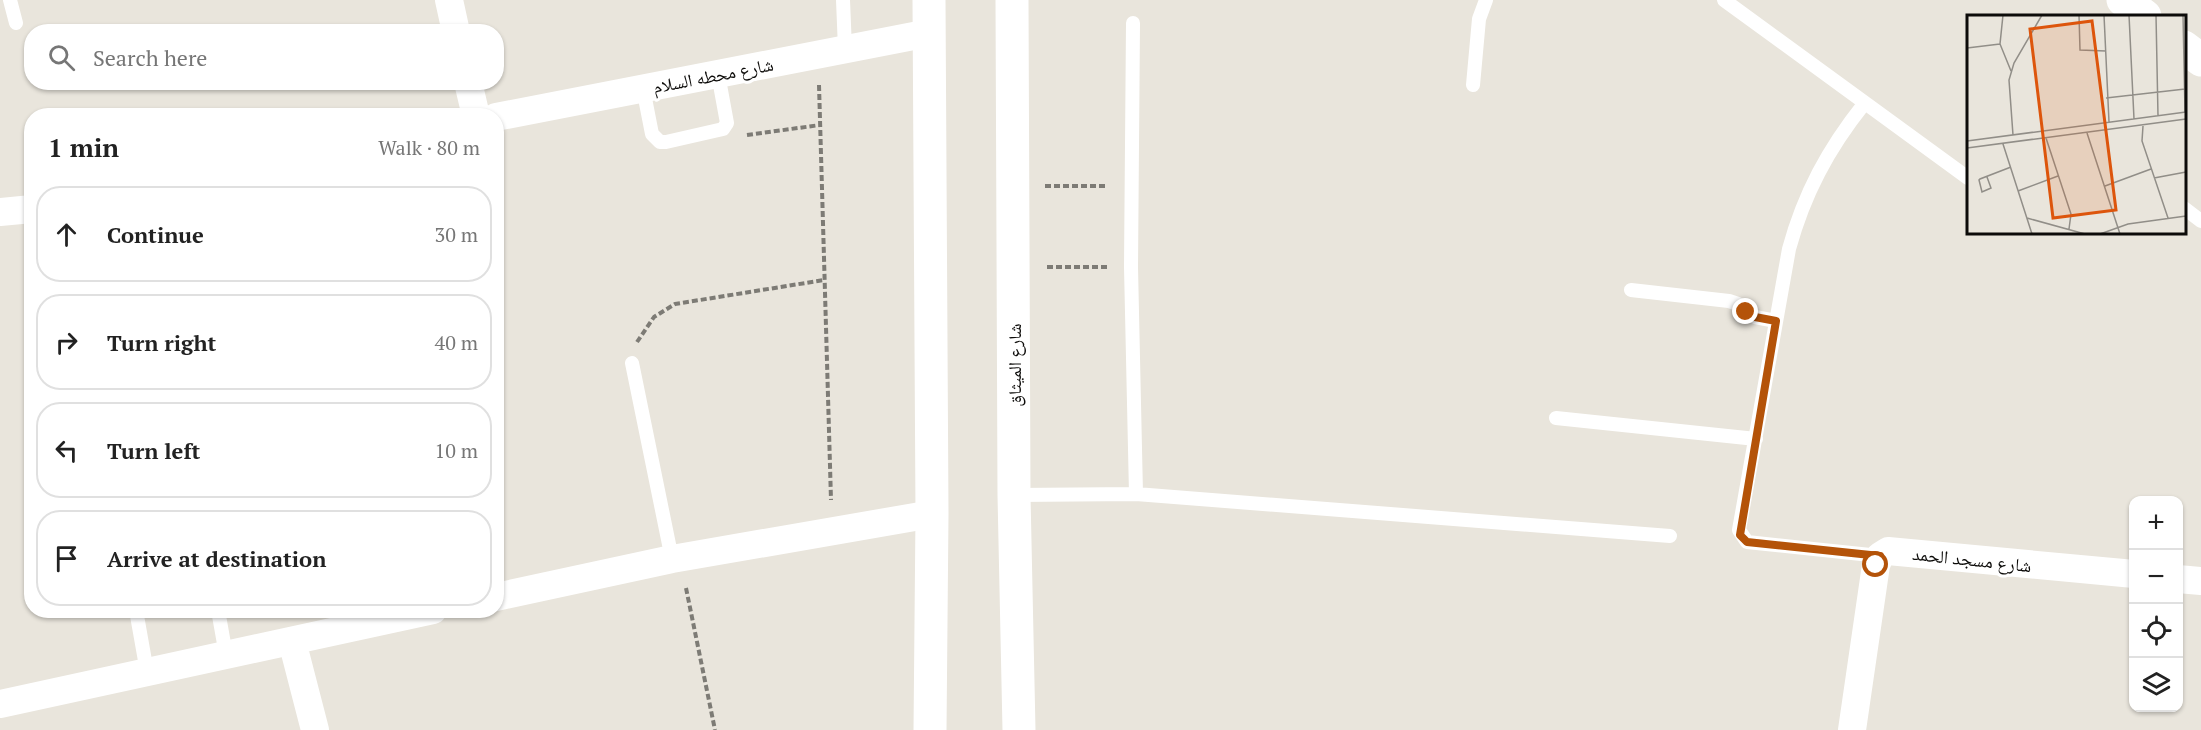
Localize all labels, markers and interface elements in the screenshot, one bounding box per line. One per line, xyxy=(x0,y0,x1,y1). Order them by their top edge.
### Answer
inset map xyxy=(1967,15,2186,234)
search box xyxy=(24,24,504,90)
icon: search xyxy=(45,41,78,74)
text: Search here xyxy=(93,43,207,72)
street label: شارع محطه السلام xyxy=(651,52,776,99)
text: 1 min xyxy=(48,130,119,164)
text: Walk · 80 m xyxy=(378,134,480,161)
icon: ahead xyxy=(50,218,83,251)
text: Continue xyxy=(107,220,204,249)
text: 30 m xyxy=(435,221,478,248)
route end xyxy=(1732,298,1758,324)
street label: شارع الميثاق xyxy=(1002,323,1026,407)
icon: right xyxy=(50,326,83,359)
text: Turn right xyxy=(107,328,216,357)
text: 40 m xyxy=(435,329,478,356)
icon: left xyxy=(50,434,83,467)
text: Turn left xyxy=(107,436,200,465)
text: 10 m xyxy=(435,437,478,464)
map controls xyxy=(2129,496,2183,712)
button: + xyxy=(2129,496,2183,550)
street label: شارع مسجد الحمد xyxy=(1911,541,2033,577)
icon: arrive xyxy=(50,542,83,575)
text: Arrive at destination xyxy=(107,544,326,573)
button: − xyxy=(2129,550,2183,604)
route start xyxy=(1862,551,1888,577)
button: locate xyxy=(2129,604,2183,658)
button: layers xyxy=(2129,658,2183,712)

